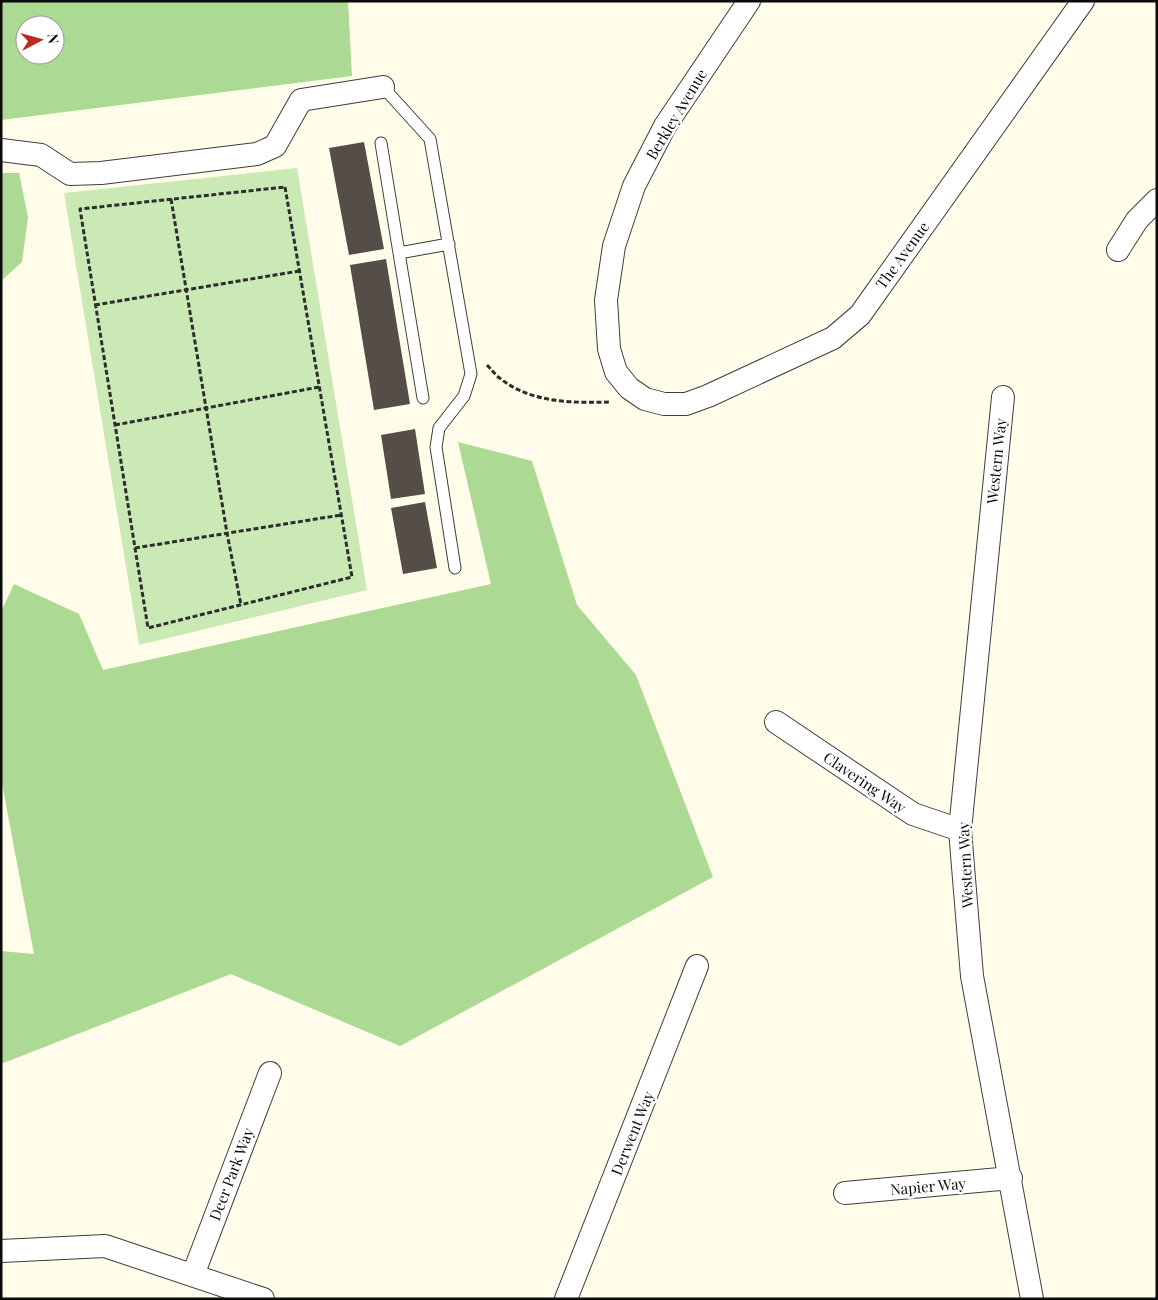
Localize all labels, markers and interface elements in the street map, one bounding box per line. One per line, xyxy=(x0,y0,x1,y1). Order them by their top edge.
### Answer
north arrow xyxy=(15,15,65,65)
text: N xyxy=(43,33,63,45)
street label: Berkley Avenue xyxy=(641,65,711,163)
street label: The Avenue xyxy=(871,217,933,293)
street label: Western Way xyxy=(981,417,1011,506)
street label: Clavering Way xyxy=(820,747,911,817)
street label: Western Way xyxy=(953,821,977,910)
street label: Derwent Way xyxy=(606,1088,658,1178)
street label: Deer Park Way xyxy=(204,1124,258,1223)
street label: Napier Way xyxy=(889,1173,967,1199)

